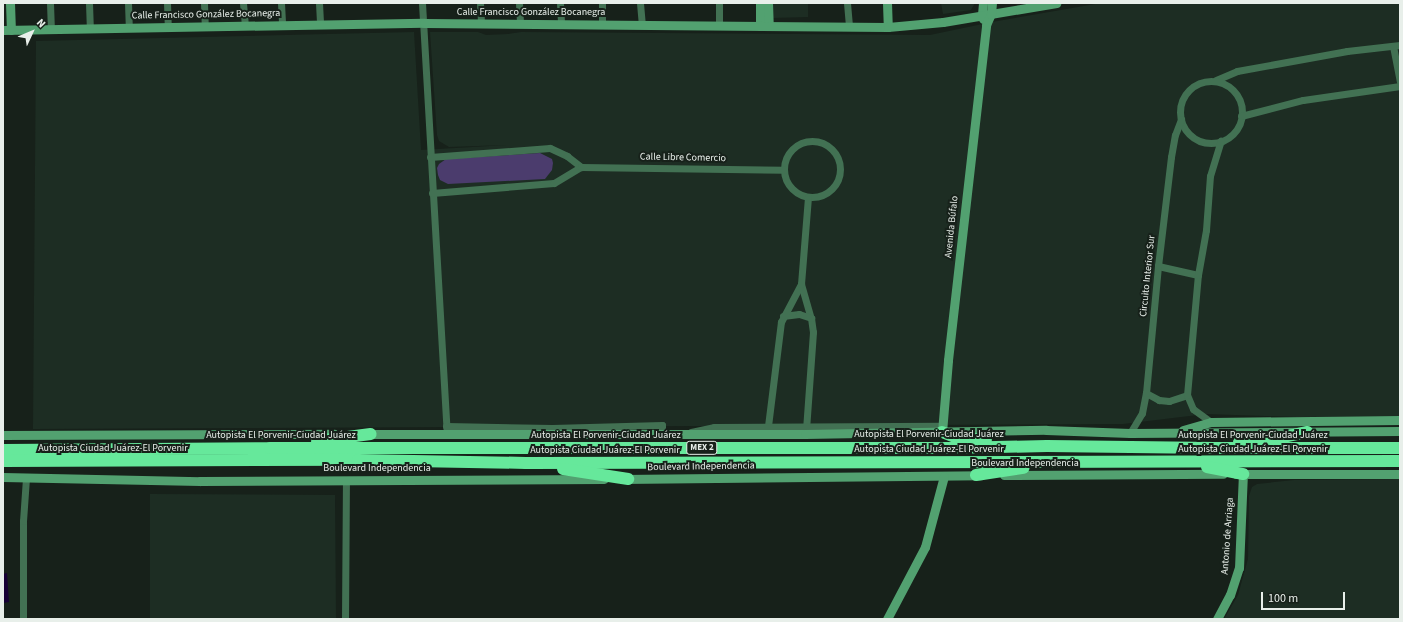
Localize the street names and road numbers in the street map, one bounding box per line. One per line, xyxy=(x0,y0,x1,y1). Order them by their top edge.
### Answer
street label: Calle Francisco González Bocanegra xyxy=(457,7,605,19)
street label: Calle Francisco González Bocanegra xyxy=(132,8,280,22)
street label: Calle Libre Comercio xyxy=(640,151,726,165)
street label: Avenida Búfalo xyxy=(943,195,961,259)
street label: Circuito Interior Sur xyxy=(1138,235,1158,317)
street label: Autopista El Porvenir-Ciudad Juárez xyxy=(854,429,1004,441)
street label: Autopista El Porvenir-Ciudad Juárez xyxy=(206,430,356,442)
street label: Autopista El Porvenir-Ciudad Juárez xyxy=(531,430,681,442)
street label: Autopista El Porvenir-Ciudad Juárez xyxy=(1178,430,1328,442)
road number: MEX 2 xyxy=(686,441,718,455)
street label: Autopista Ciudad Juárez-El Porvenir xyxy=(38,443,188,455)
street label: Autopista Ciudad Juárez-El Porvenir xyxy=(854,444,1004,456)
street label: Autopista Ciudad Juárez-El Porvenir xyxy=(1178,444,1328,456)
street label: Autopista Ciudad Juárez-El Porvenir xyxy=(530,445,680,457)
street label: Boulevard Independencia xyxy=(971,458,1079,470)
street label: Boulevard Independencia xyxy=(647,460,755,474)
street label: Boulevard Independencia xyxy=(323,463,431,475)
street label: Antonio de Arriaga xyxy=(1219,497,1237,575)

